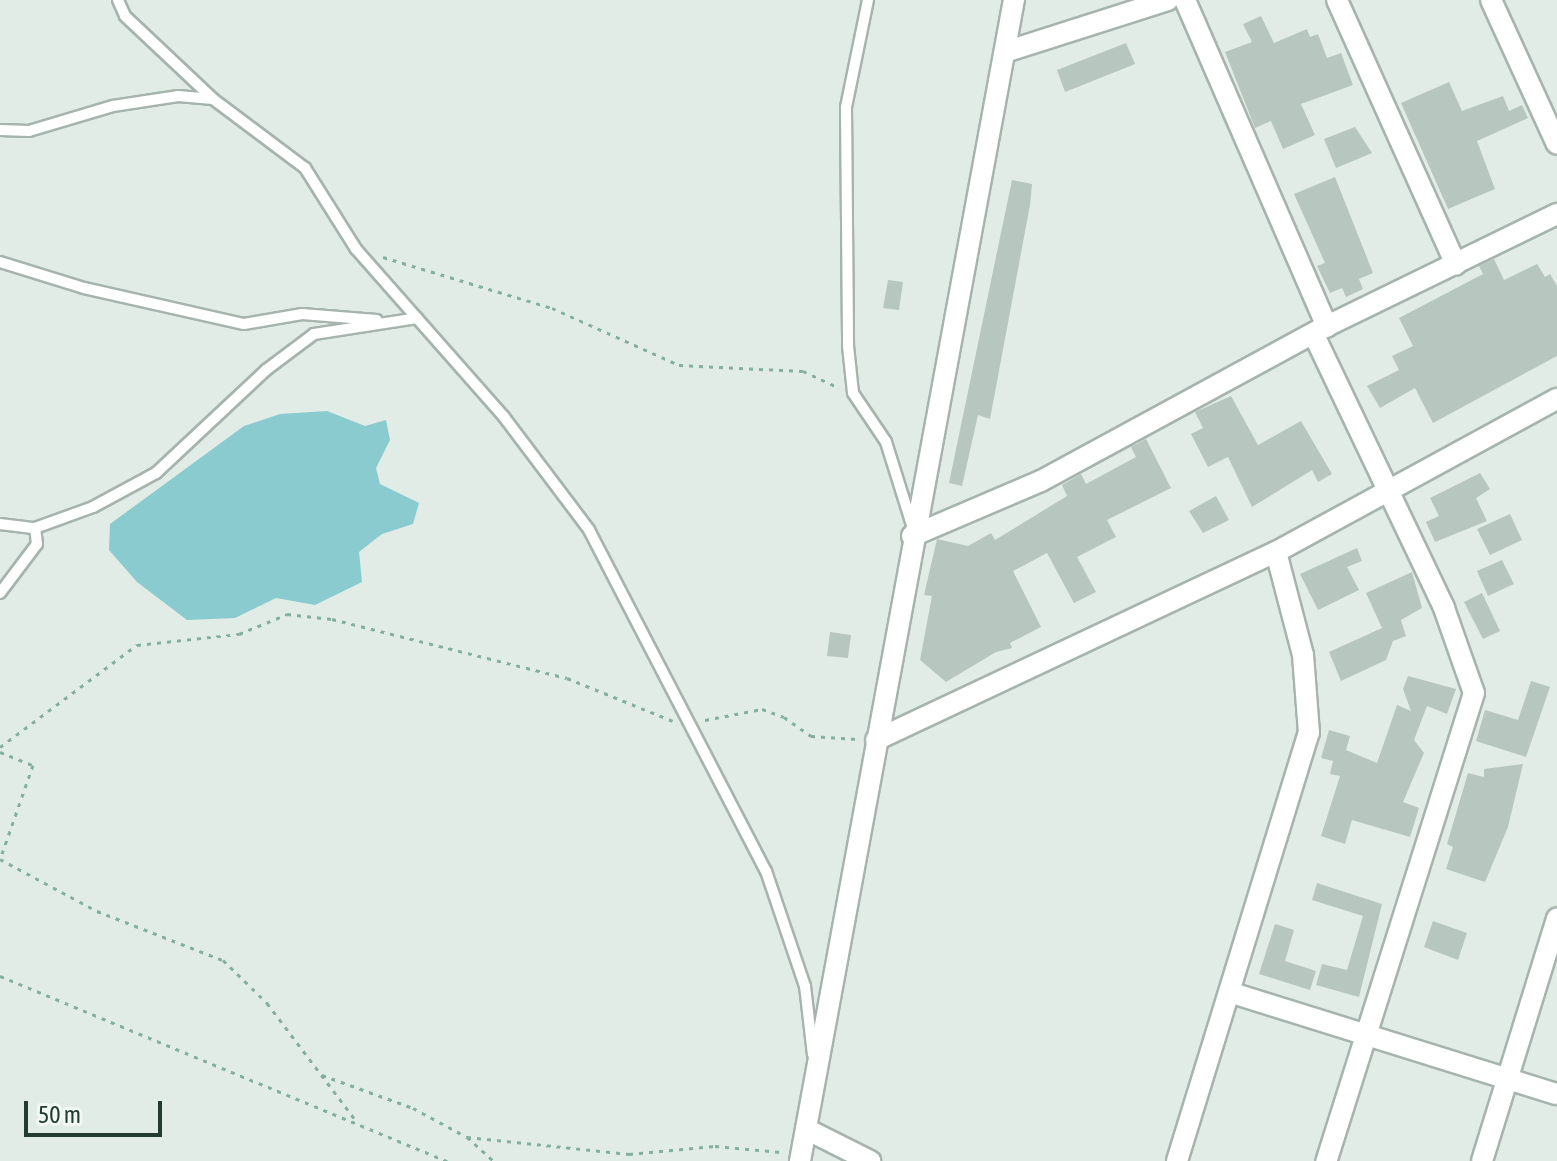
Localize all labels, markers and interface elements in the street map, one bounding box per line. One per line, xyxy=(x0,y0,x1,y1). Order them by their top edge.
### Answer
scale bar xyxy=(28,1085,166,1135)
text: 50 m xyxy=(38,1101,81,1128)

